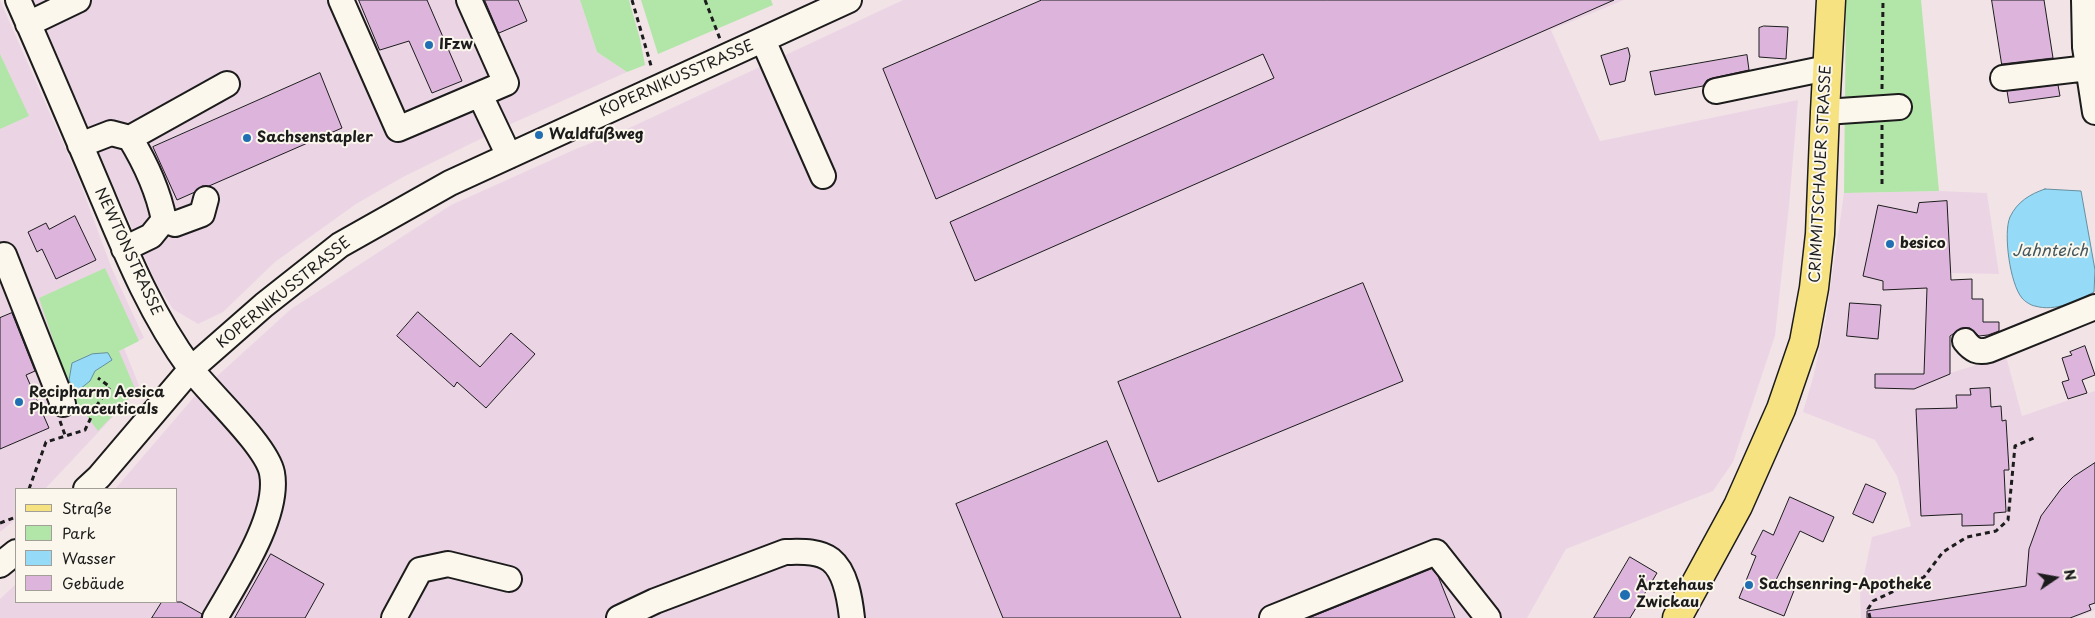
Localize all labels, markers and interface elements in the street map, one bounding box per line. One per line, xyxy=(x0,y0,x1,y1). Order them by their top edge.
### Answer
place label: IFzw xyxy=(439,36,473,54)
street label: KOPERNIKUSSTRASSE xyxy=(597,37,757,121)
marker: IFzw xyxy=(423,39,435,51)
street label: CRIMMITSCHAUER STRASSE xyxy=(1806,65,1836,283)
place label: Waldfußweg xyxy=(549,126,644,144)
place label: Sachsenstapler xyxy=(257,129,373,147)
marker: Waldfußweg xyxy=(533,129,545,141)
marker: Sachsenstapler xyxy=(241,132,253,144)
street label: NEWTONSTRASSE xyxy=(90,185,166,319)
street label: KOPERNIKUSSTRASSE xyxy=(213,233,355,353)
place label: besico xyxy=(1900,235,1946,253)
marker: besico xyxy=(1884,238,1896,250)
water label: Jahnteich xyxy=(2012,242,2088,262)
place label: Recipharm Aesica Pharmaceuticals xyxy=(29,384,165,419)
marker: Recipharm Aesica Pharmaceuticals xyxy=(13,396,25,408)
legend xyxy=(15,488,178,603)
text: Straße xyxy=(62,496,112,519)
text: Park xyxy=(62,521,96,544)
text: Wasser xyxy=(62,546,115,569)
north arrow xyxy=(2030,553,2080,603)
text: N xyxy=(2059,567,2082,582)
text: Gebäude xyxy=(62,571,124,594)
place label: Sachsenring-Apotheke xyxy=(1759,576,1931,594)
place label: Ärztehaus Zwickau xyxy=(1636,577,1713,612)
marker: Sachsenring-Apotheke xyxy=(1743,579,1755,591)
marker: Ärztehaus Zwickau xyxy=(1618,588,1632,602)

